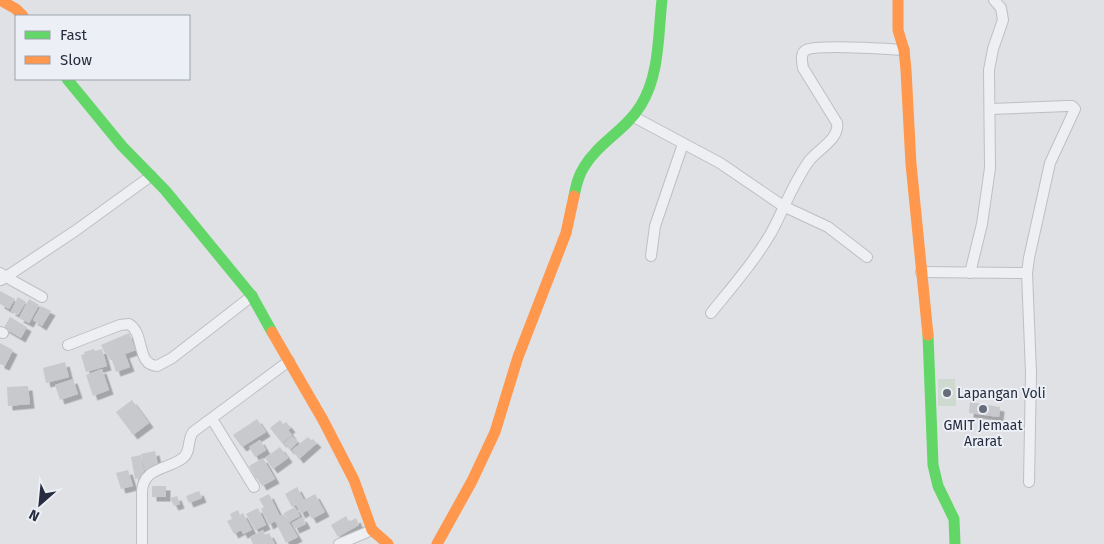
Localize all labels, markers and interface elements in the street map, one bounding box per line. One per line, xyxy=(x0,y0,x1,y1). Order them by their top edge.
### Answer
legend xyxy=(15,15,190,80)
text: Fast xyxy=(60,26,87,44)
text: Slow xyxy=(60,51,92,69)
place label: Lapangan Voli xyxy=(957,385,1046,402)
marker: Lapangan Voli xyxy=(941,387,953,399)
marker: GMIT Jemaat Ararat xyxy=(977,403,989,415)
place label: GMIT Jemaat Ararat xyxy=(944,417,1023,450)
north arrow xyxy=(15,479,65,529)
text: N xyxy=(26,505,42,525)

